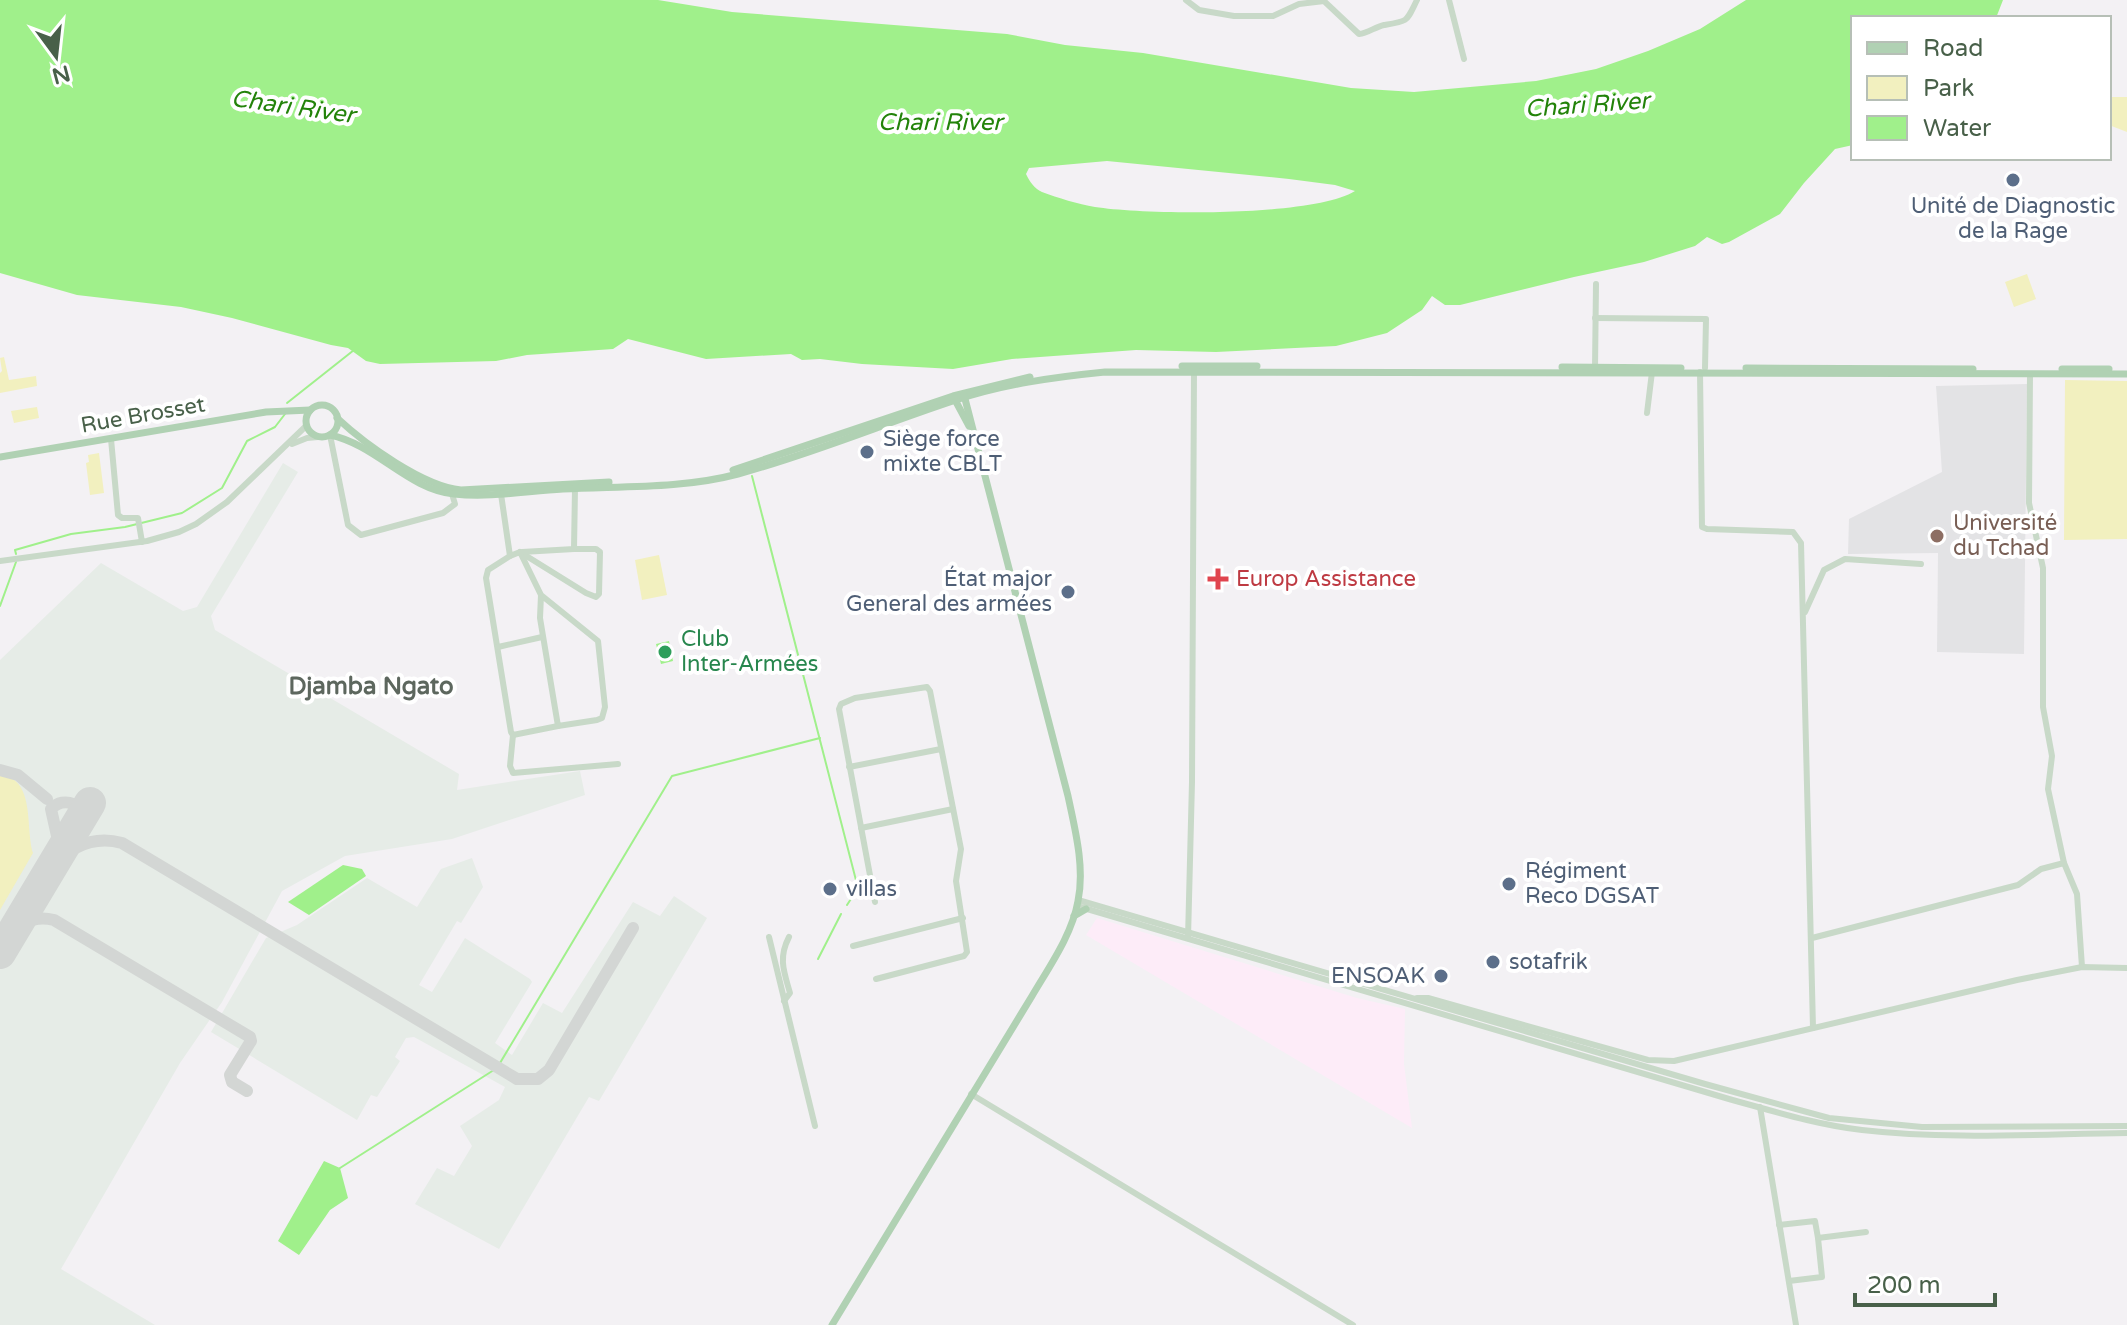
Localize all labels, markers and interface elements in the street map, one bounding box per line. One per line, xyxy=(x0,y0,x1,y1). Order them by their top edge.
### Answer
north arrow xyxy=(16,16,96,96)
legend xyxy=(1851,16,2111,160)
text: Road xyxy=(1923,34,1983,63)
text: N xyxy=(49,60,73,89)
text: Park xyxy=(1923,74,1974,103)
water label: Chari River xyxy=(229,84,359,130)
water label: Chari River xyxy=(1524,86,1653,124)
water label: Chari River xyxy=(878,108,1005,137)
text: Water xyxy=(1923,114,1992,143)
marker: Unité de Diagnostic de la Rage xyxy=(2004,171,2022,189)
place label: Unité de Diagnostic de la Rage xyxy=(1911,193,2115,244)
street label: Rue Brosset xyxy=(79,391,207,439)
place label: Siège force mixte CBLT xyxy=(883,426,1003,477)
marker: Siège force mixte CBLT xyxy=(858,443,876,461)
place label: Université du Tchad xyxy=(1953,510,2057,561)
marker: Université du Tchad xyxy=(1928,527,1946,545)
place label: État major General des armées xyxy=(846,565,1053,617)
place label: Europ Assistance xyxy=(1236,566,1416,592)
marker: Europ Assistance xyxy=(1207,568,1229,590)
marker: État major General des armées xyxy=(1059,583,1077,601)
place label: Club Inter-Armées xyxy=(681,626,818,677)
marker: Club Inter-Armées xyxy=(656,643,674,661)
district label: Djamba Ngato xyxy=(288,672,454,701)
place label: Régiment Reco DGSAT xyxy=(1525,858,1660,909)
marker: Régiment Reco DGSAT xyxy=(1500,875,1518,893)
place label: villas xyxy=(846,876,897,902)
marker: villas xyxy=(821,880,839,898)
place label: sotafrik xyxy=(1509,949,1588,975)
marker: sotafrik xyxy=(1484,953,1502,971)
place label: ENSOAK xyxy=(1331,963,1425,989)
marker: ENSOAK xyxy=(1432,967,1450,985)
scale bar xyxy=(1855,1257,1995,1307)
text: 200 m xyxy=(1867,1271,1941,1300)

